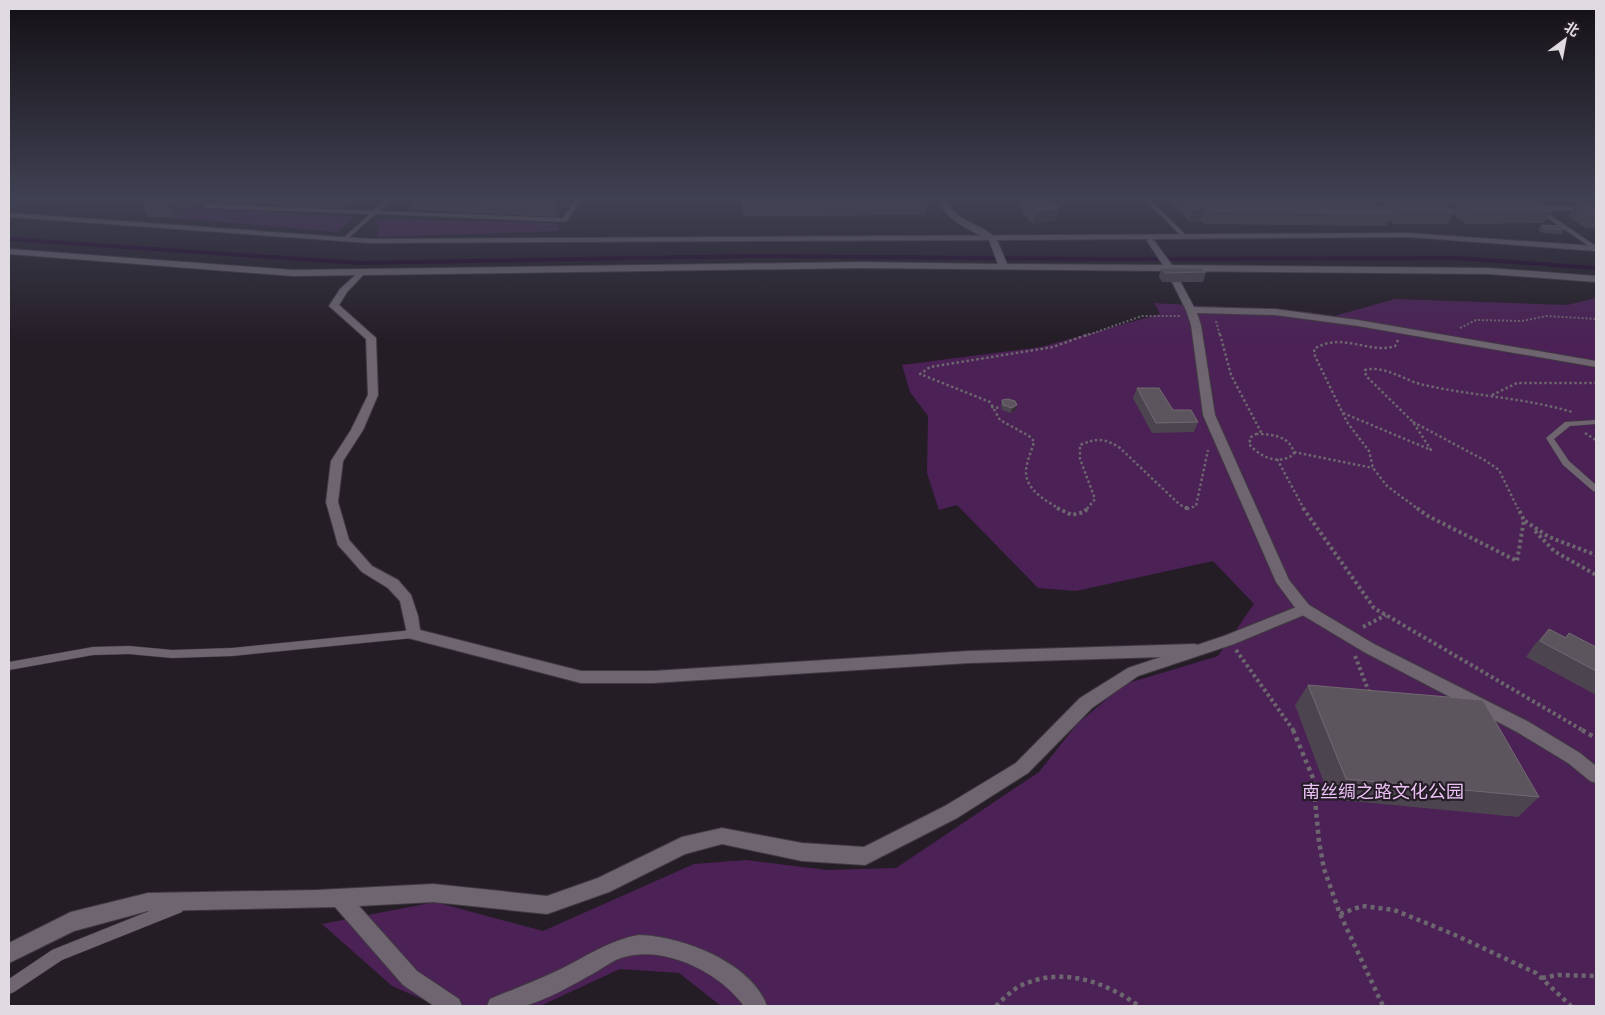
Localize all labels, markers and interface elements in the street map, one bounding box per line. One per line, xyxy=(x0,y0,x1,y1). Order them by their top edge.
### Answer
north arrow xyxy=(1540,15,1590,65)
text: 北 xyxy=(1561,17,1583,41)
park label: 南丝绸之路文化公园 xyxy=(1302,779,1464,805)

